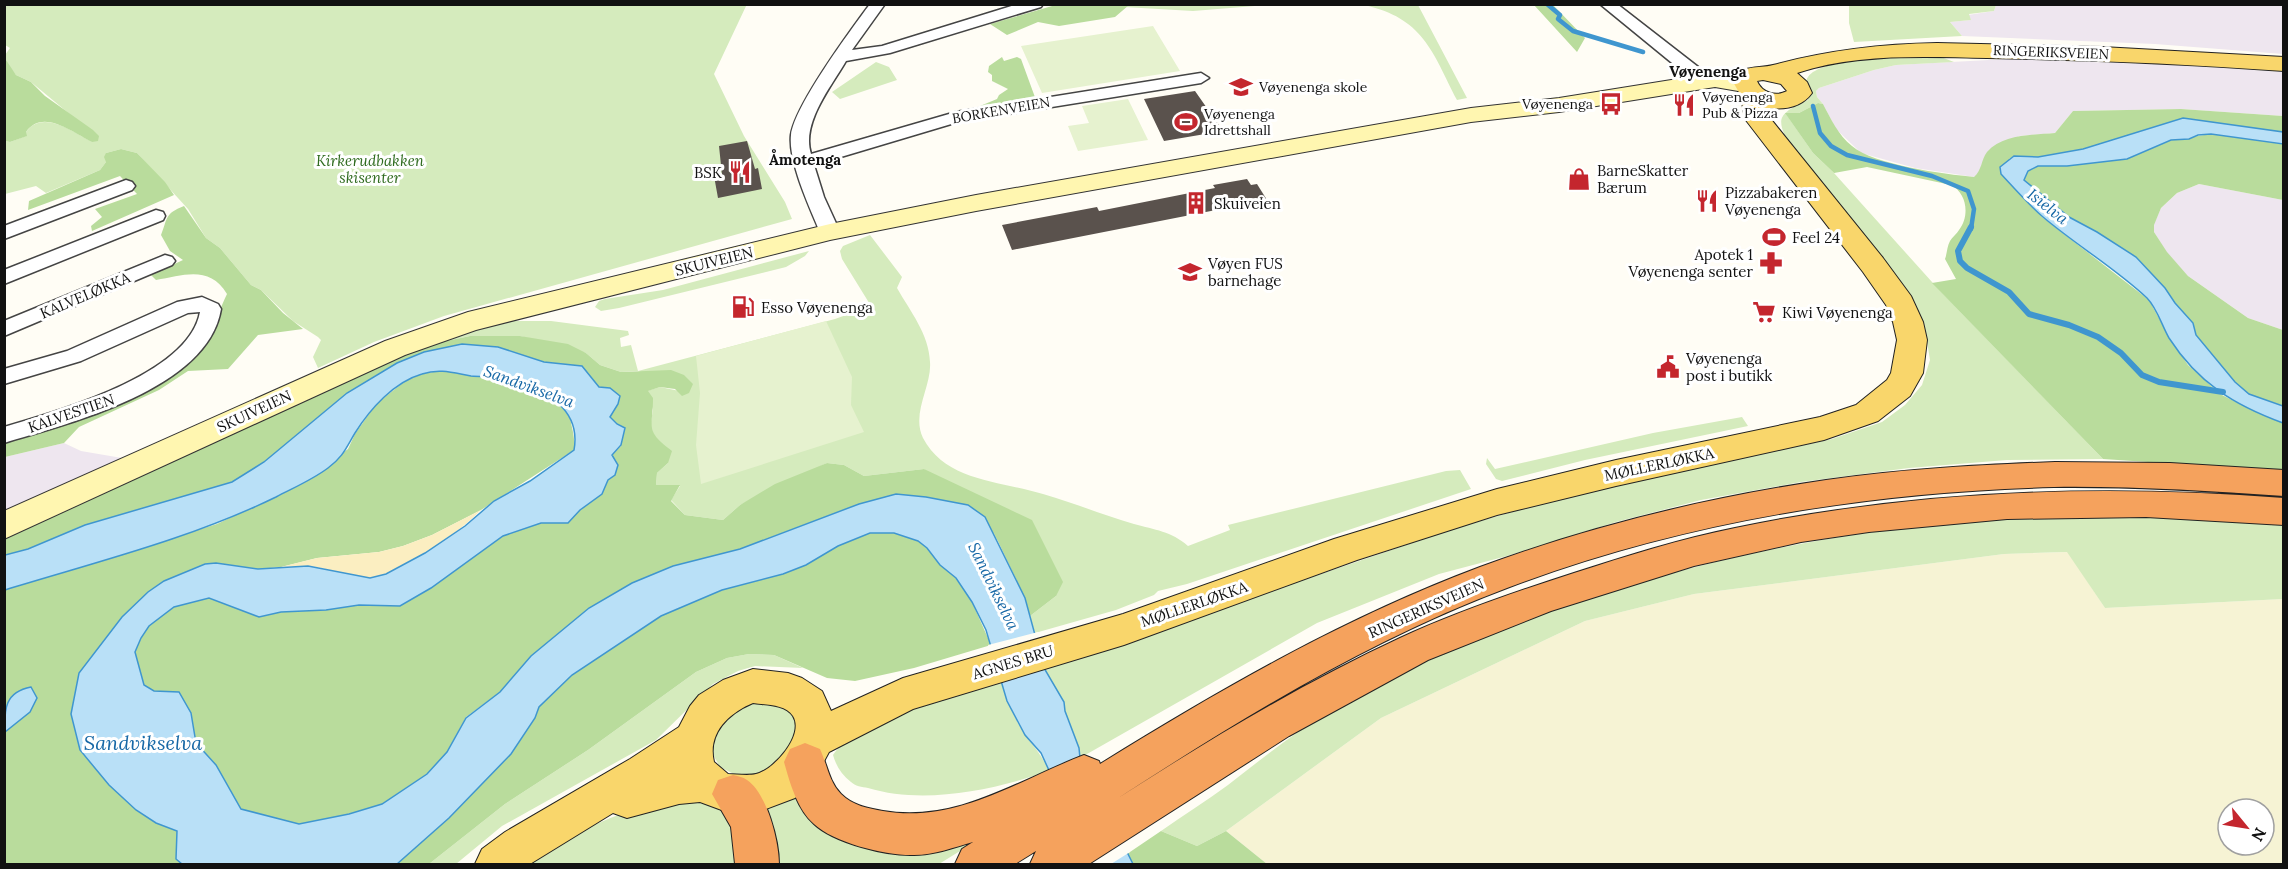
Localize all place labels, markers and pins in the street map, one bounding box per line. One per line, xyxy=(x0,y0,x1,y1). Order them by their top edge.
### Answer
school or university icon: Vøyenenga skole xyxy=(1228,74,1254,100)
place label: Vøyenenga skole xyxy=(1258,78,1368,96)
place label: Vøyenenga Pub & Pizza xyxy=(1701,88,1778,122)
bus stop icon: Vøyenenga xyxy=(1598,91,1624,117)
restaurant icon: Vøyenenga Pub & Pizza xyxy=(1671,92,1697,118)
place label: Vøyenenga xyxy=(1521,95,1593,113)
place label: Vøyenenga Idrettshall xyxy=(1203,105,1275,139)
sports icon: Vøyenenga Idrettshall xyxy=(1173,109,1199,135)
restaurant icon: BSK xyxy=(727,159,753,185)
place label: BarneSkatter Bærum xyxy=(1597,161,1689,197)
place label: BSK xyxy=(694,163,723,182)
shop icon: BarneSkatter Bærum xyxy=(1566,166,1592,192)
place label: Pizzabakeren Vøyenenga xyxy=(1724,183,1817,219)
restaurant icon: Pizzabakeren Vøyenenga xyxy=(1694,188,1720,214)
building icon: Skuiveien xyxy=(1183,190,1209,216)
place label: Skuiveien xyxy=(1214,194,1281,213)
sports icon: Feel 24 xyxy=(1761,224,1787,250)
place label: Feel 24 xyxy=(1792,228,1840,247)
place label: Apotek 1 Vøyenenga senter xyxy=(1627,245,1754,281)
pharmacy icon: Apotek 1 Vøyenenga senter xyxy=(1758,250,1784,276)
place label: Vøyen FUS barnehage xyxy=(1207,254,1283,290)
school or university icon: Vøyen FUS barnehage xyxy=(1177,259,1203,285)
fuel station icon: Esso Vøyenenga xyxy=(730,294,756,320)
place label: Esso Vøyenenga xyxy=(761,298,873,317)
supermarket icon: Kiwi Vøyenenga xyxy=(1751,299,1777,325)
place label: Kiwi Vøyenenga xyxy=(1782,303,1893,322)
place label: Vøyenenga post i butikk xyxy=(1685,349,1772,385)
public building icon: Vøyenenga post i butikk xyxy=(1655,354,1681,380)

